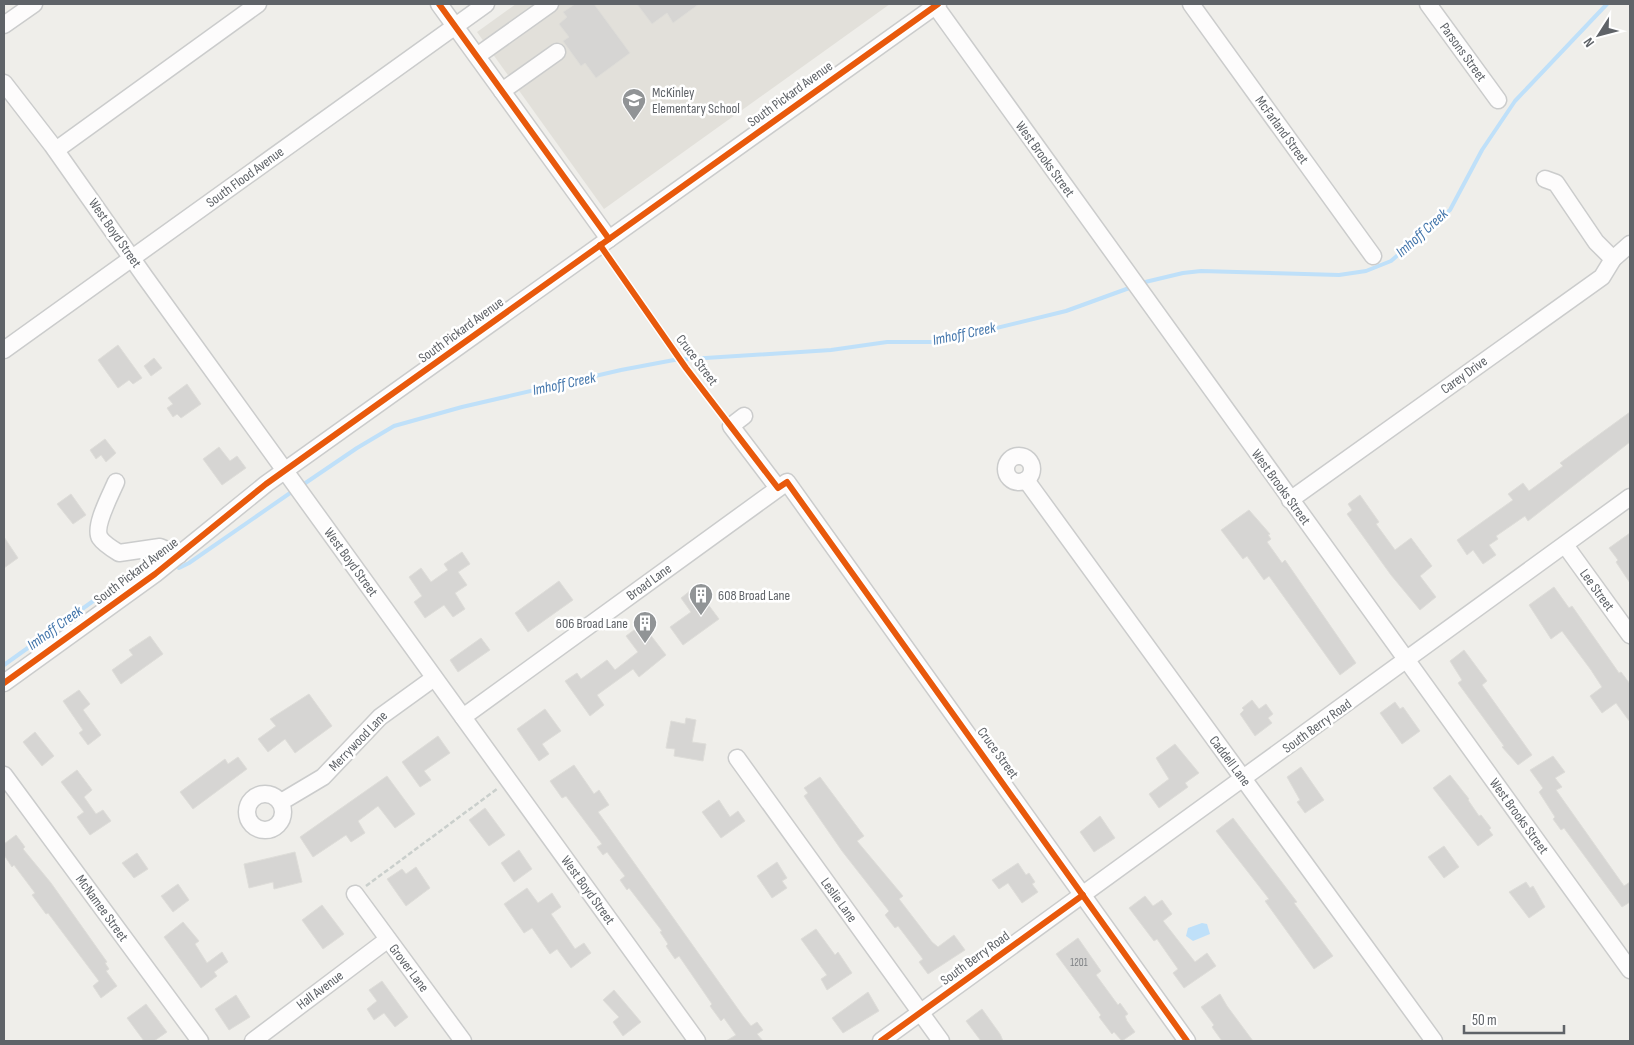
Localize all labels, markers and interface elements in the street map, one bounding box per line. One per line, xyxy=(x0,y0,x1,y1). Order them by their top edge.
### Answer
north arrow xyxy=(1574,10,1624,60)
street label: Parsons Street xyxy=(1436,19,1490,85)
text: N xyxy=(1580,34,1598,50)
street label: South Pickard Avenue xyxy=(744,57,836,131)
place label: McKinley Elementary School xyxy=(652,84,740,117)
school or university icon: McKinley Elementary School xyxy=(621,87,647,121)
street label: McFarland Street xyxy=(1252,93,1312,167)
street label: West Brooks Street xyxy=(1012,118,1078,200)
street label: South Flood Avenue xyxy=(203,143,287,211)
street label: West Boyd Street xyxy=(85,195,145,271)
water label: Imhoff Creek xyxy=(1392,204,1452,261)
street label: South Pickard Avenue xyxy=(415,293,507,367)
water label: Imhoff Creek xyxy=(931,318,998,350)
street label: Cruce Street xyxy=(672,331,722,389)
street label: Carey Drive xyxy=(1437,352,1491,398)
water label: Imhoff Creek xyxy=(531,368,598,400)
street label: West Brooks Street xyxy=(1248,446,1314,528)
street label: West Boyd Street xyxy=(320,524,382,600)
street label: South Pickard Avenue xyxy=(91,534,181,608)
street label: Broad Lane xyxy=(623,560,675,604)
street label: Lee Street xyxy=(1576,566,1618,614)
building icon: 608 Broad Lane xyxy=(688,582,714,616)
place label: 608 Broad Lane xyxy=(718,587,790,604)
water label: Imhoff Creek xyxy=(24,601,87,654)
building icon: 606 Broad Lane xyxy=(632,610,658,644)
place label: 606 Broad Lane xyxy=(556,615,628,632)
street label: South Berry Road xyxy=(1279,695,1355,757)
street label: Merrywood Lane xyxy=(325,707,391,775)
street label: Cruce Street xyxy=(974,724,1022,782)
street label: Caddell Lane xyxy=(1205,732,1255,790)
street label: West Brooks Street xyxy=(1486,775,1552,857)
street label: West Boyd Street xyxy=(557,852,619,928)
street label: McNamee Street xyxy=(72,871,132,945)
street label: Leslie Lane xyxy=(817,874,861,926)
street label: South Berry Road xyxy=(937,927,1013,989)
street label: Grover Lane xyxy=(385,941,433,995)
house number: 1201 xyxy=(1070,956,1088,969)
street label: Hall Avenue xyxy=(293,967,347,1013)
scale bar xyxy=(1464,1002,1564,1034)
text: 50 m xyxy=(1472,1011,1497,1030)

